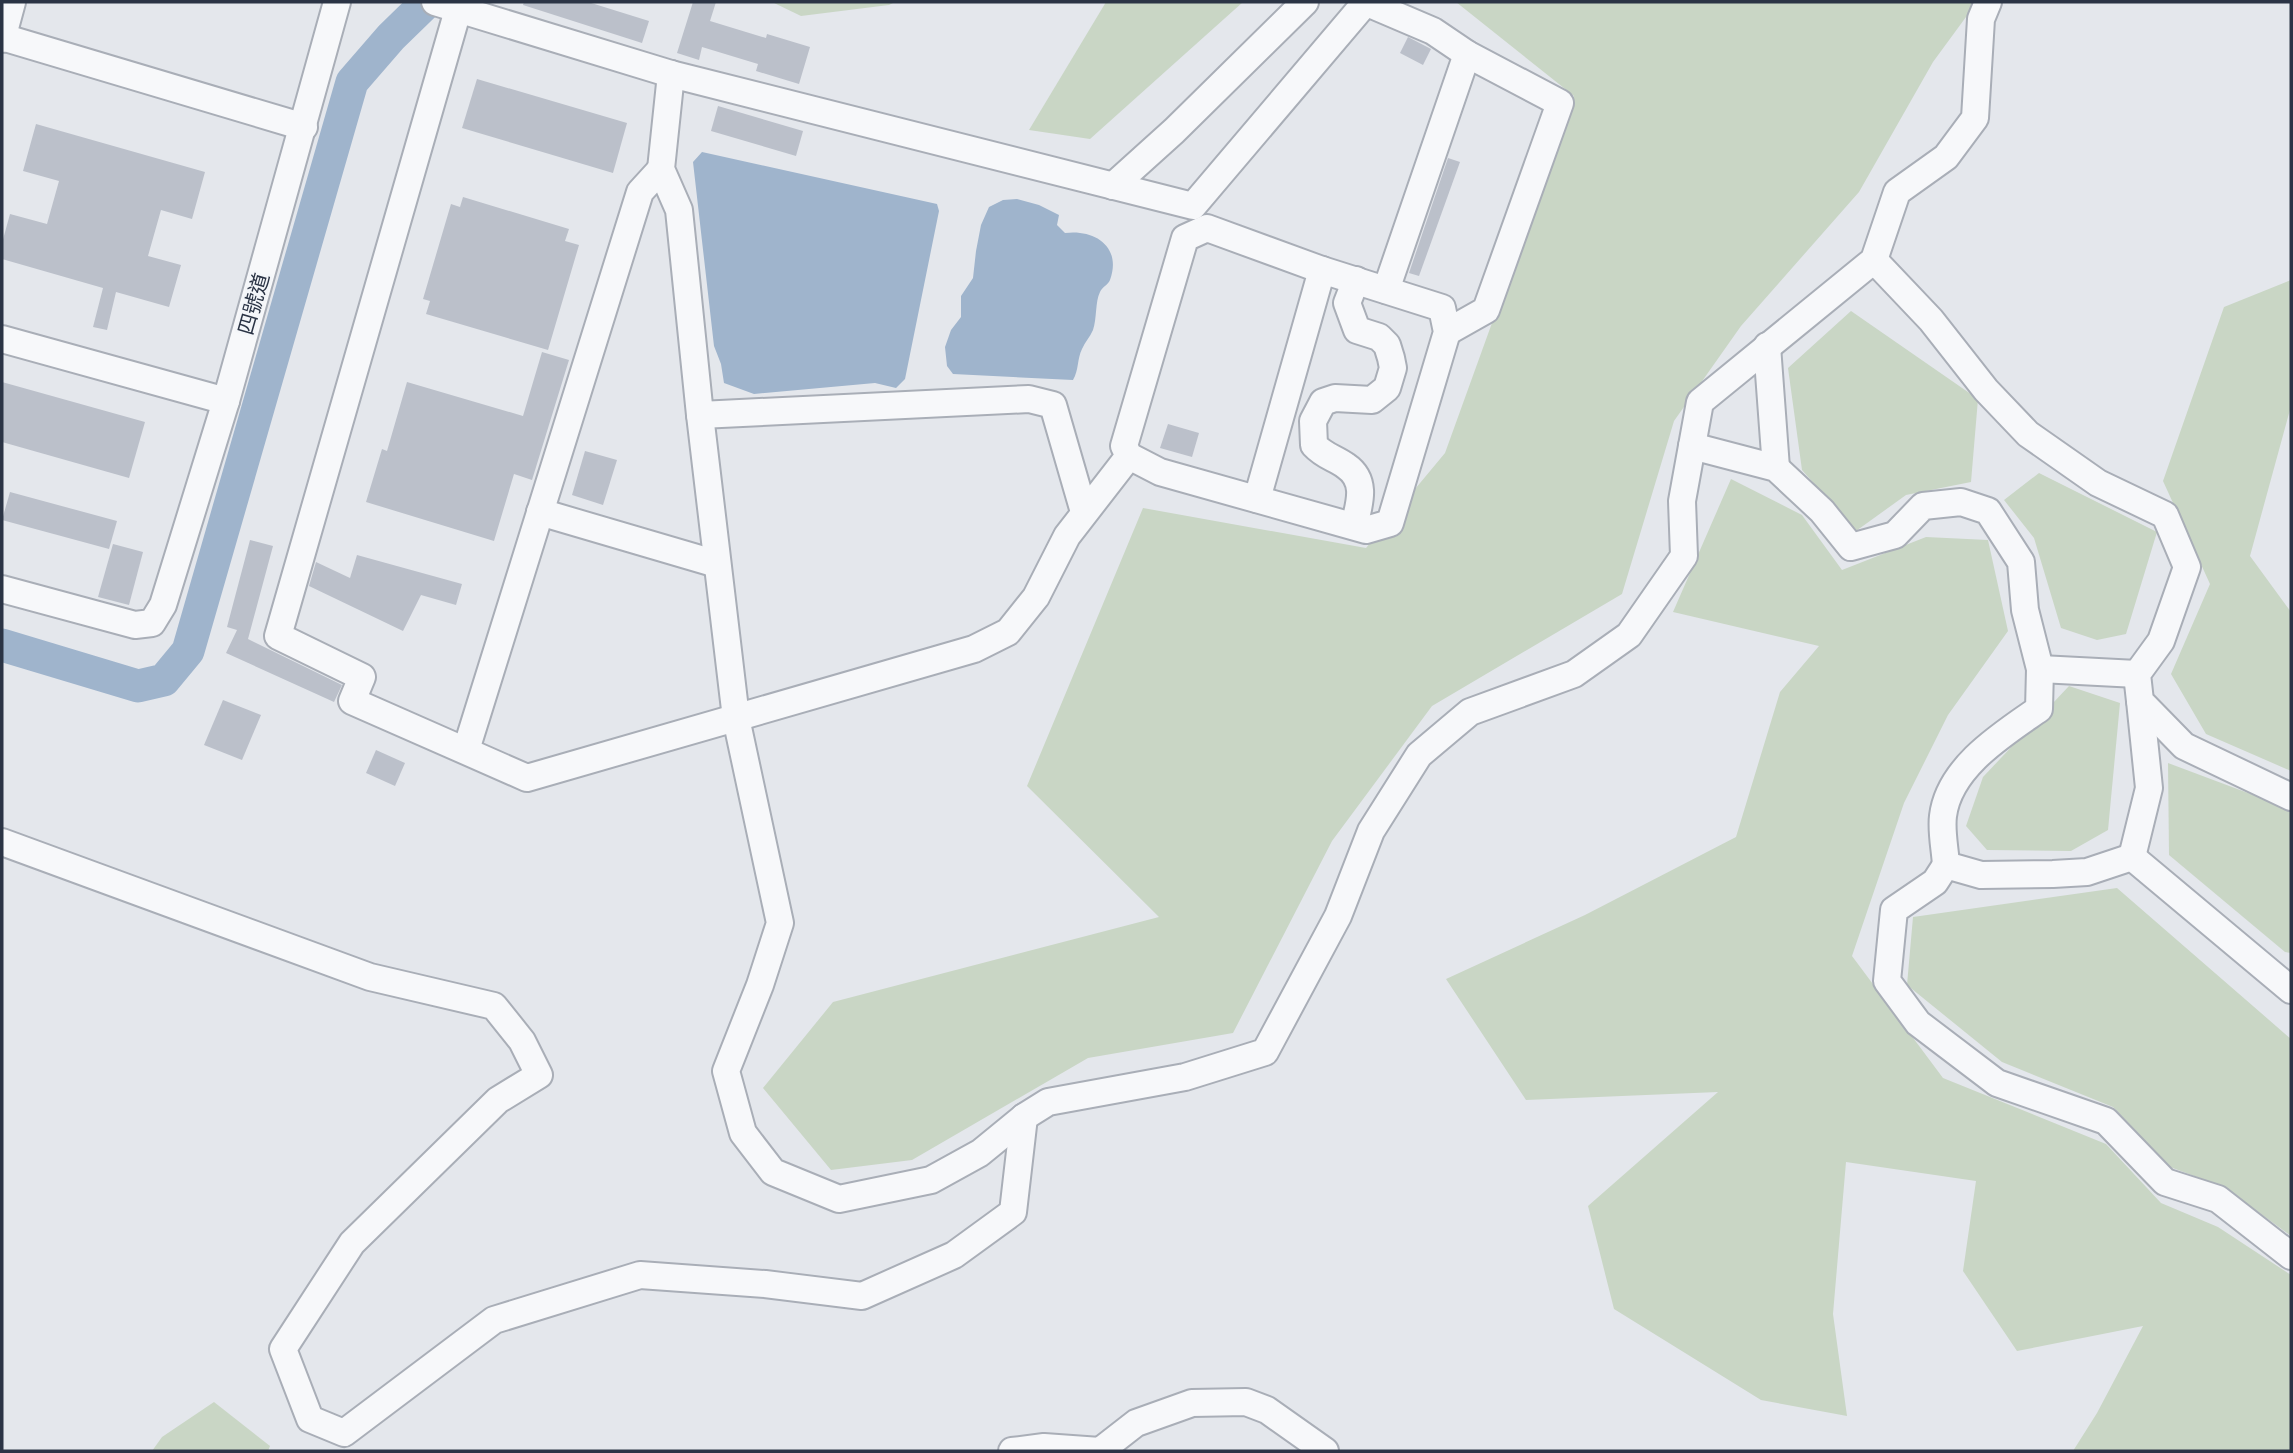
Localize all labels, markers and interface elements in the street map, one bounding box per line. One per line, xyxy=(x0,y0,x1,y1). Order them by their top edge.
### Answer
street label: 四號道 xyxy=(231,270,276,338)

